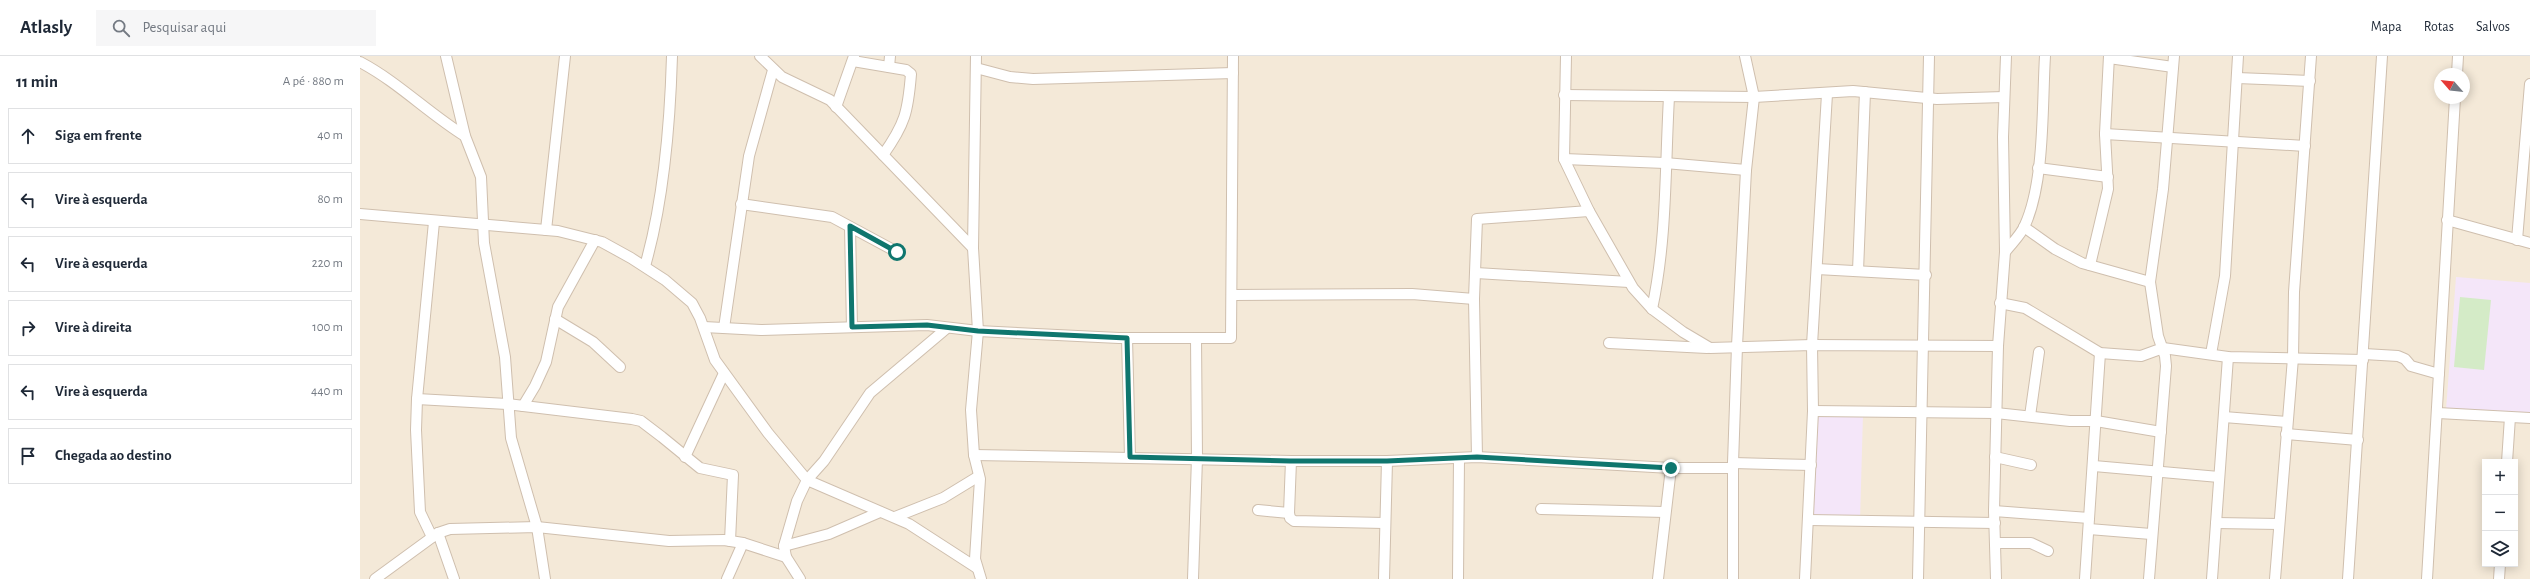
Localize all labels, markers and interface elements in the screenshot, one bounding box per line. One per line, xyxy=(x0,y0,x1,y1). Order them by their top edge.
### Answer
search box xyxy=(96,10,376,46)
icon: search xyxy=(110,17,132,39)
text: Atlasly xyxy=(20,18,72,37)
text: Pesquisar aqui xyxy=(142,20,226,35)
text: Mapa xyxy=(2371,20,2402,34)
text: Rotas xyxy=(2424,20,2454,34)
text: Salvos xyxy=(2476,20,2510,34)
north arrow xyxy=(2434,68,2470,104)
text: 11 min xyxy=(16,73,58,90)
text: A pé · 880 m xyxy=(283,75,344,88)
icon: ahead xyxy=(17,125,39,147)
text: Siga em frente xyxy=(55,128,142,143)
text: 40 m xyxy=(317,129,343,142)
icon: left xyxy=(17,189,39,211)
text: Vire à esquerda xyxy=(55,192,148,207)
text: 80 m xyxy=(317,193,343,206)
route start xyxy=(888,243,906,261)
icon: left xyxy=(17,253,39,275)
text: Vire à esquerda xyxy=(55,256,148,271)
text: 220 m xyxy=(312,257,343,270)
icon: right xyxy=(17,317,39,339)
text: Vire à direita xyxy=(55,320,132,335)
text: 100 m xyxy=(312,321,343,334)
icon: left xyxy=(17,381,39,403)
text: Vire à esquerda xyxy=(55,384,148,399)
text: 440 m xyxy=(311,385,343,398)
icon: arrive xyxy=(17,445,39,467)
text: Chegada ao destino xyxy=(55,448,172,463)
route end xyxy=(1662,459,1680,477)
map controls xyxy=(2482,459,2518,567)
button: + xyxy=(2482,459,2518,495)
button: − xyxy=(2482,495,2518,531)
button: layers xyxy=(2482,531,2518,567)

